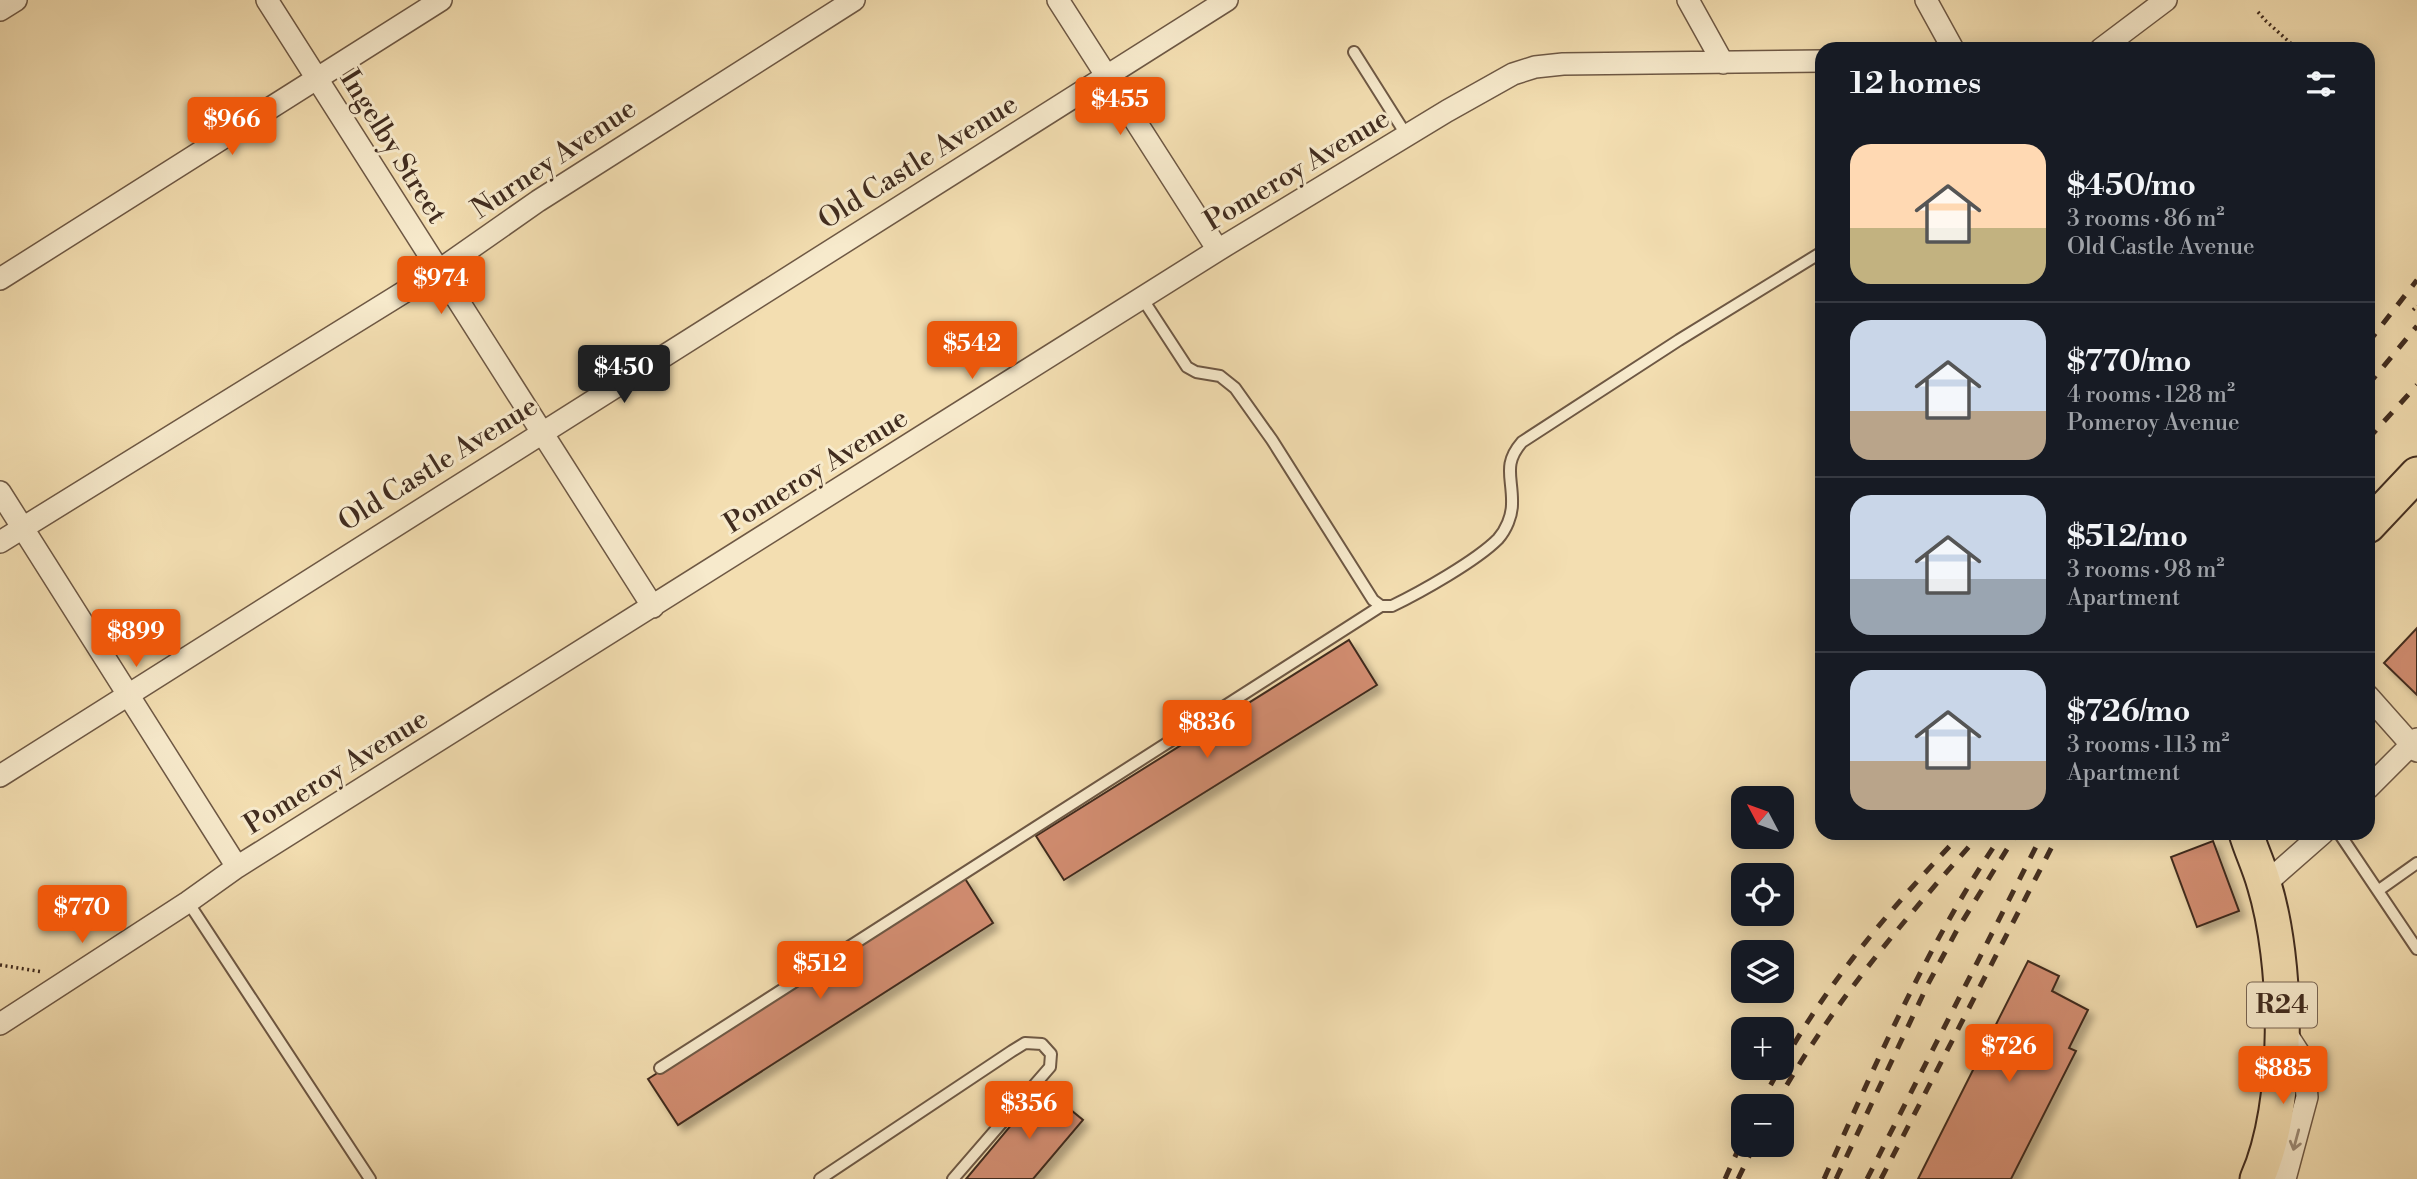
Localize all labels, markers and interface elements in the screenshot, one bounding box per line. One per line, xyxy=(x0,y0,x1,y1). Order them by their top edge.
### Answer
street label: Ingelby Street xyxy=(332,64,454,231)
text: 12 homes xyxy=(1850,65,1981,103)
icon: filters xyxy=(2302,65,2340,103)
pin: $455 xyxy=(1079,78,1161,137)
text: $455 xyxy=(1091,86,1149,114)
street label: Old Castle Avenue xyxy=(812,87,1024,237)
street label: Nurney Avenue xyxy=(465,91,643,227)
pin: $966 xyxy=(191,97,273,157)
street label: Pomeroy Avenue xyxy=(1198,101,1396,239)
text: $966 xyxy=(203,106,261,134)
text: $450/mo xyxy=(2067,167,2196,205)
icon: home xyxy=(1906,172,1990,256)
text: 3 rooms · 86 m² xyxy=(2067,205,2224,233)
text: Old Castle Avenue xyxy=(2067,233,2255,261)
pin: $974 xyxy=(400,256,482,316)
text: $974 xyxy=(413,265,469,293)
pin: $542 xyxy=(931,322,1013,381)
text: $542 xyxy=(943,330,1001,358)
text: $770/mo xyxy=(2067,343,2191,381)
pin: $450 xyxy=(583,346,665,405)
icon: home xyxy=(1906,348,1990,432)
text: $450 xyxy=(594,354,654,382)
text: 4 rooms · 128 m² xyxy=(2067,381,2235,409)
street label: Old Castle Avenue xyxy=(332,389,544,539)
street label: Pomeroy Avenue xyxy=(718,400,914,542)
text: Pomeroy Avenue xyxy=(2067,409,2240,437)
text: $512/mo xyxy=(2067,518,2188,556)
icon: home xyxy=(1906,523,1990,607)
text: 3 rooms · 98 m² xyxy=(2067,556,2224,584)
text: Apartment xyxy=(2067,584,2180,612)
pin: $899 xyxy=(95,610,177,669)
text: $899 xyxy=(107,618,165,646)
text: $726/mo xyxy=(2067,693,2190,731)
icon: home xyxy=(1906,698,1990,782)
pin: $836 xyxy=(1166,700,1248,760)
street label: Pomeroy Avenue xyxy=(238,701,434,843)
text: $836 xyxy=(1179,709,1235,737)
text: 3 rooms · 113 m² xyxy=(2067,731,2230,759)
text: Apartment xyxy=(2067,759,2180,787)
north arrow xyxy=(1731,786,1794,849)
map controls xyxy=(1731,786,1794,1157)
button: locate xyxy=(1731,863,1794,926)
pin: $770 xyxy=(41,886,123,945)
text: $770 xyxy=(54,894,110,922)
button: layers xyxy=(1731,940,1794,1003)
pin: $512 xyxy=(779,942,861,1001)
text: $512 xyxy=(793,950,847,978)
road number: R24 xyxy=(2247,982,2317,1028)
button: + xyxy=(1731,1017,1794,1080)
pin: $726 xyxy=(1968,1024,2050,1084)
text: $726 xyxy=(1981,1033,2037,1061)
pin: $885 xyxy=(2242,1046,2324,1106)
text: $885 xyxy=(2254,1055,2312,1083)
pin: $356 xyxy=(988,1082,1070,1141)
text: $356 xyxy=(1001,1090,1057,1118)
button: − xyxy=(1731,1094,1794,1157)
one-way arrow xyxy=(2289,1128,2302,1151)

